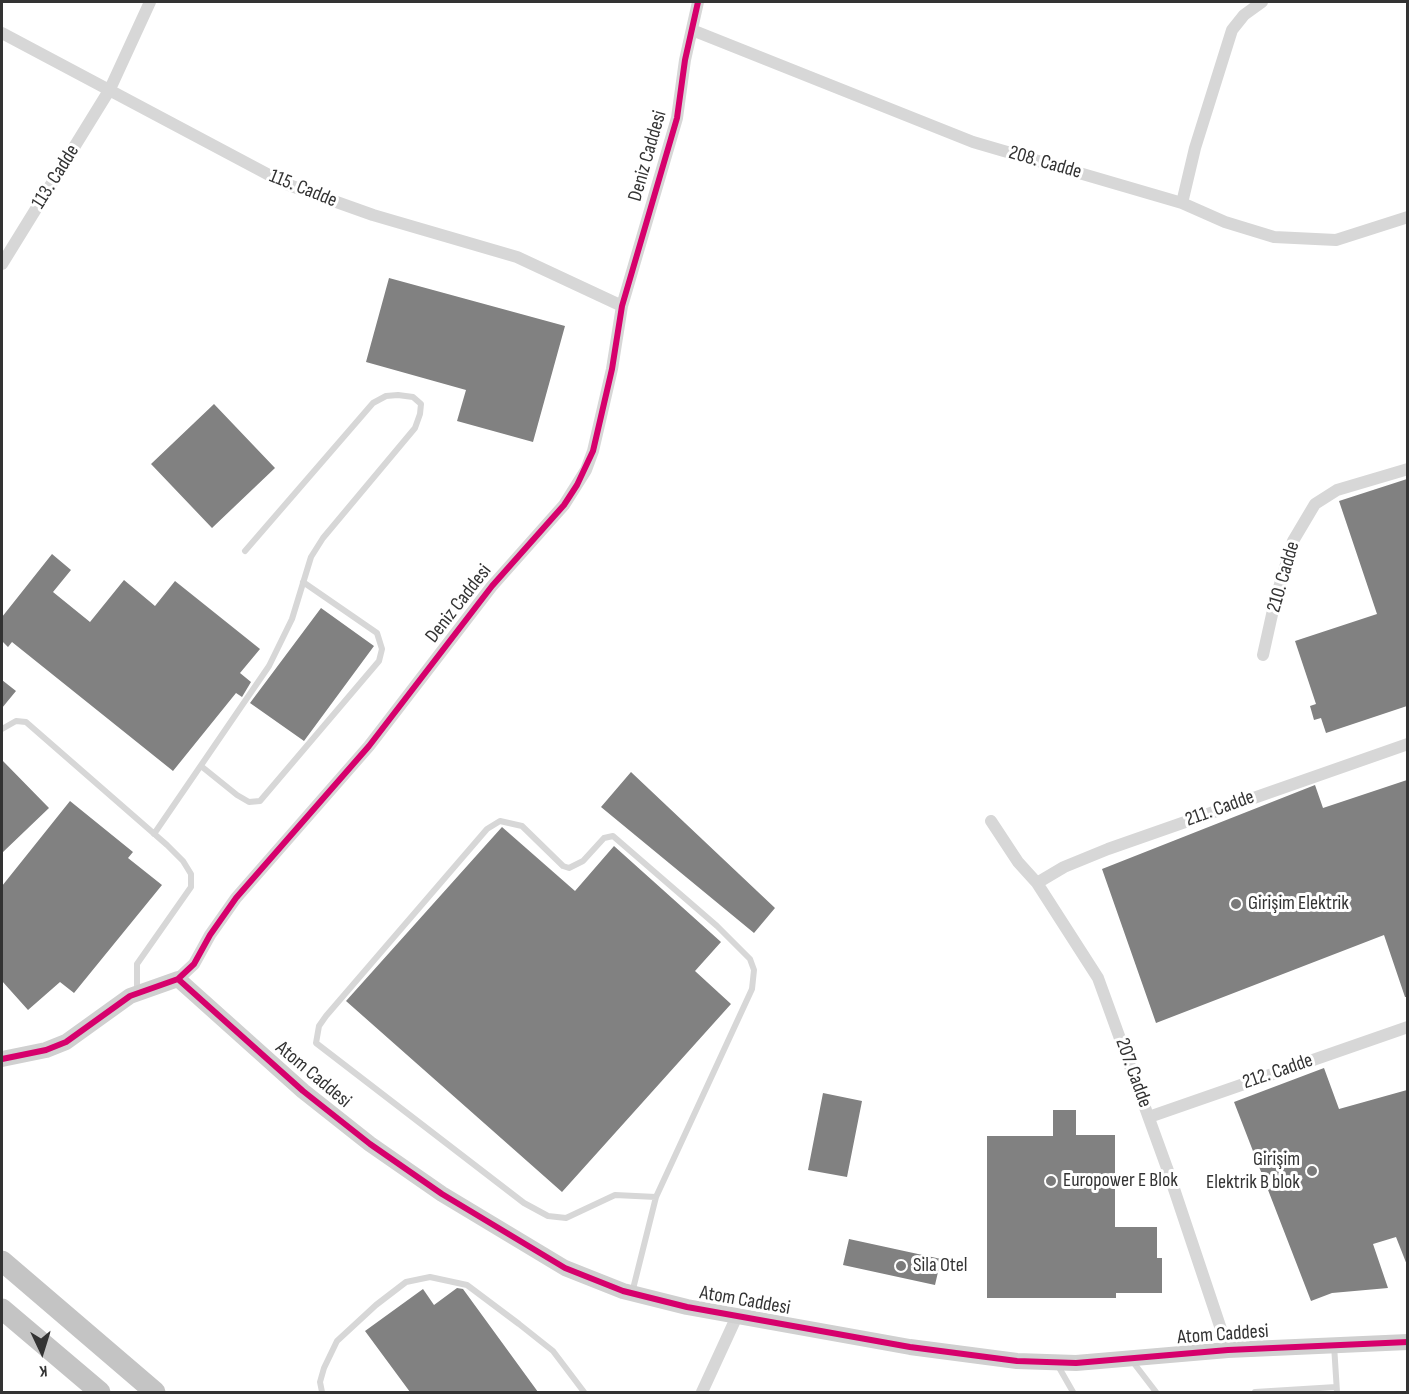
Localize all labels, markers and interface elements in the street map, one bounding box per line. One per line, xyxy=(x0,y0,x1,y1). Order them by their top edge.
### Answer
street label: Deniz Caddesi xyxy=(624,108,672,204)
street label: 113. Cadde xyxy=(27,140,85,214)
street label: 208. Cadde xyxy=(1006,141,1084,185)
street label: 115. Cadde xyxy=(266,165,340,213)
street label: 210. Cadde xyxy=(1262,539,1306,615)
street label: Deniz Caddesi xyxy=(421,560,497,648)
street label: 211. Cadde xyxy=(1182,785,1258,833)
place label: Girişim Elektrik xyxy=(1248,892,1349,916)
marker: Girişim Elektrik xyxy=(1229,897,1243,911)
street label: 207. Cadde xyxy=(1109,1035,1157,1111)
street label: Atom Caddesi xyxy=(270,1036,356,1114)
street label: 212. Cadde xyxy=(1240,1049,1316,1095)
place label: Girişim Elektrik B blok xyxy=(1206,1148,1300,1195)
marker: Girişim Elektrik B blok xyxy=(1305,1164,1319,1178)
place label: Europower E Blok xyxy=(1063,1169,1178,1193)
marker: Europower E Blok xyxy=(1044,1174,1058,1188)
place label: Sila Otel xyxy=(913,1254,967,1278)
marker: Sila Otel xyxy=(894,1259,908,1273)
street label: Atom Caddesi xyxy=(698,1281,792,1321)
street label: Atom Caddesi xyxy=(1177,1320,1269,1350)
north arrow xyxy=(12,1322,72,1382)
text: K xyxy=(39,1361,48,1380)

